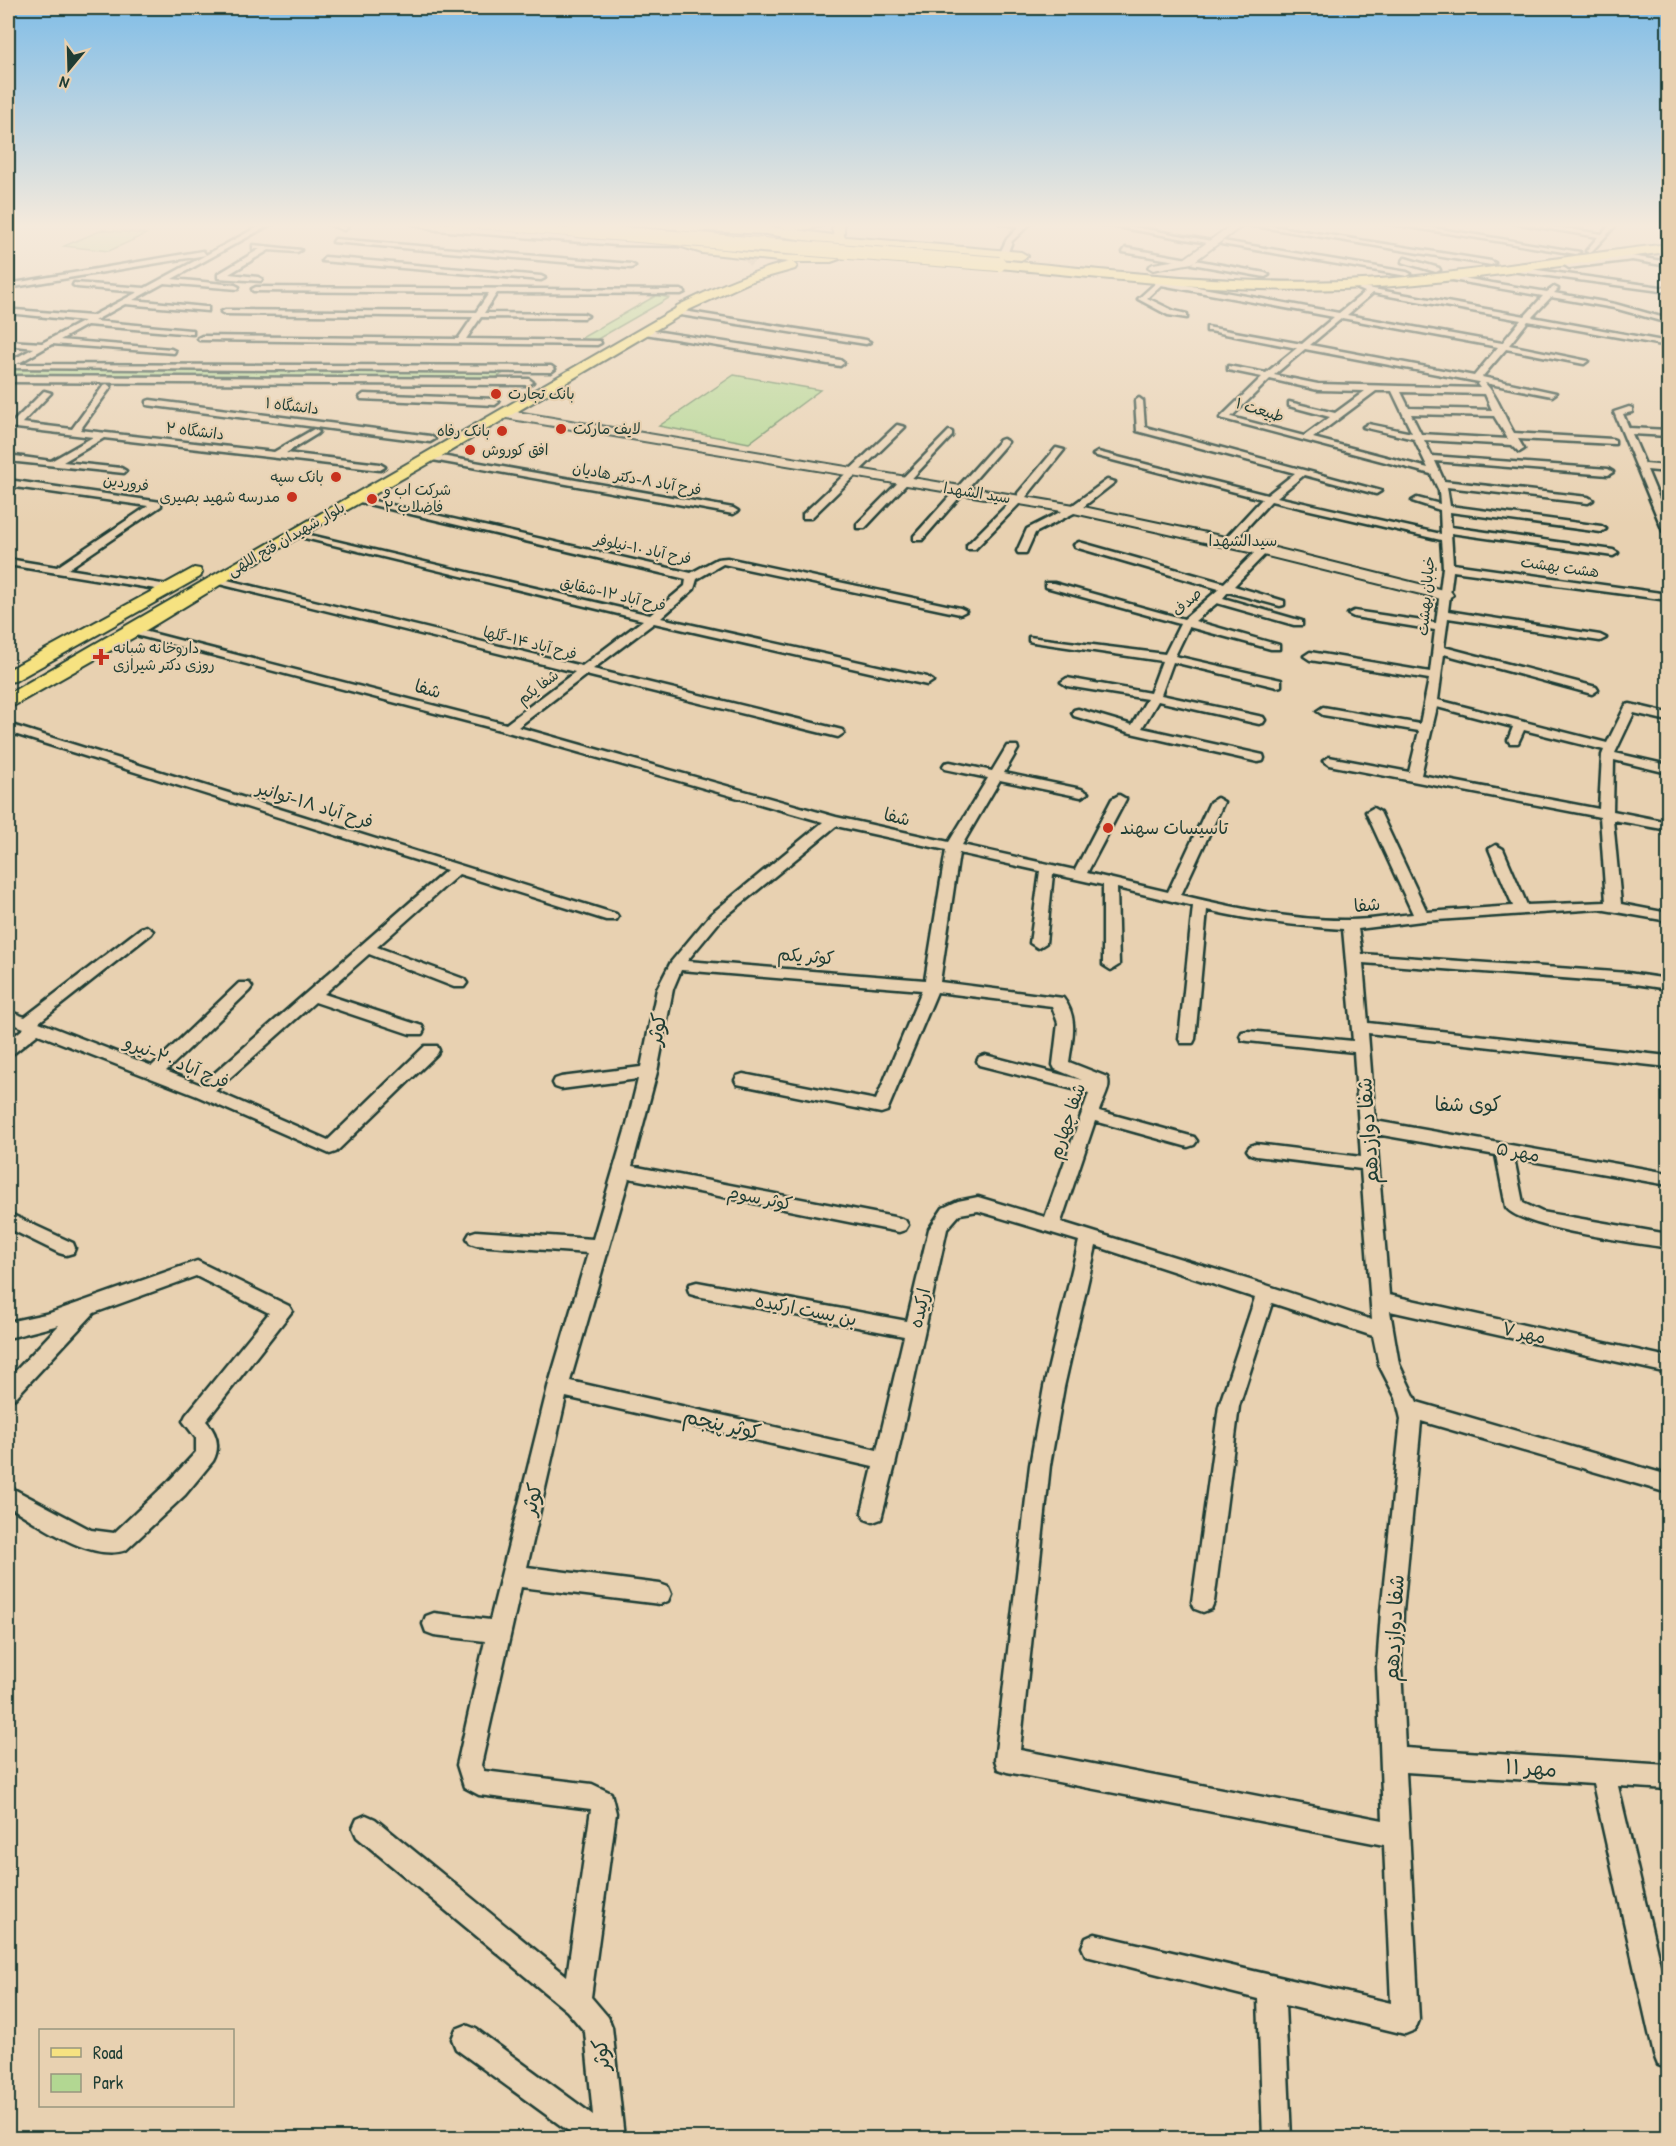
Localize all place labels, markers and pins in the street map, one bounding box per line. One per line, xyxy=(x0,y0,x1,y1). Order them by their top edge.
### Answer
place label: بانک تجارت xyxy=(508,383,575,404)
marker: بانک تجارت xyxy=(489,387,503,401)
place label: لایف مارکت xyxy=(573,418,641,439)
place label: بانک رفاه xyxy=(437,420,490,441)
marker: لایف مارکت xyxy=(554,422,568,436)
marker: بانک رفاه xyxy=(495,424,509,438)
place label: افق کوروش xyxy=(482,439,549,460)
marker: افق کوروش xyxy=(463,443,477,457)
place label: بانک سپه xyxy=(270,466,324,487)
marker: بانک سپه xyxy=(329,470,343,484)
place label: شرکت اب و فاضلاب ۲ xyxy=(383,479,451,517)
place label: مدرسه شهید بصیری xyxy=(160,486,280,507)
marker: مدرسه شهید بصیری xyxy=(285,490,299,504)
marker: شرکت اب و فاضلاب ۲ xyxy=(365,492,379,506)
place label: داروخانه شبانه روزی دکتر شیرازی xyxy=(113,637,215,675)
marker: داروخانه شبانه روزی دکتر شیرازی xyxy=(94,650,108,664)
place label: تاسیسات سهند xyxy=(1120,815,1229,840)
marker: تاسیسات سهند xyxy=(1101,821,1115,835)

